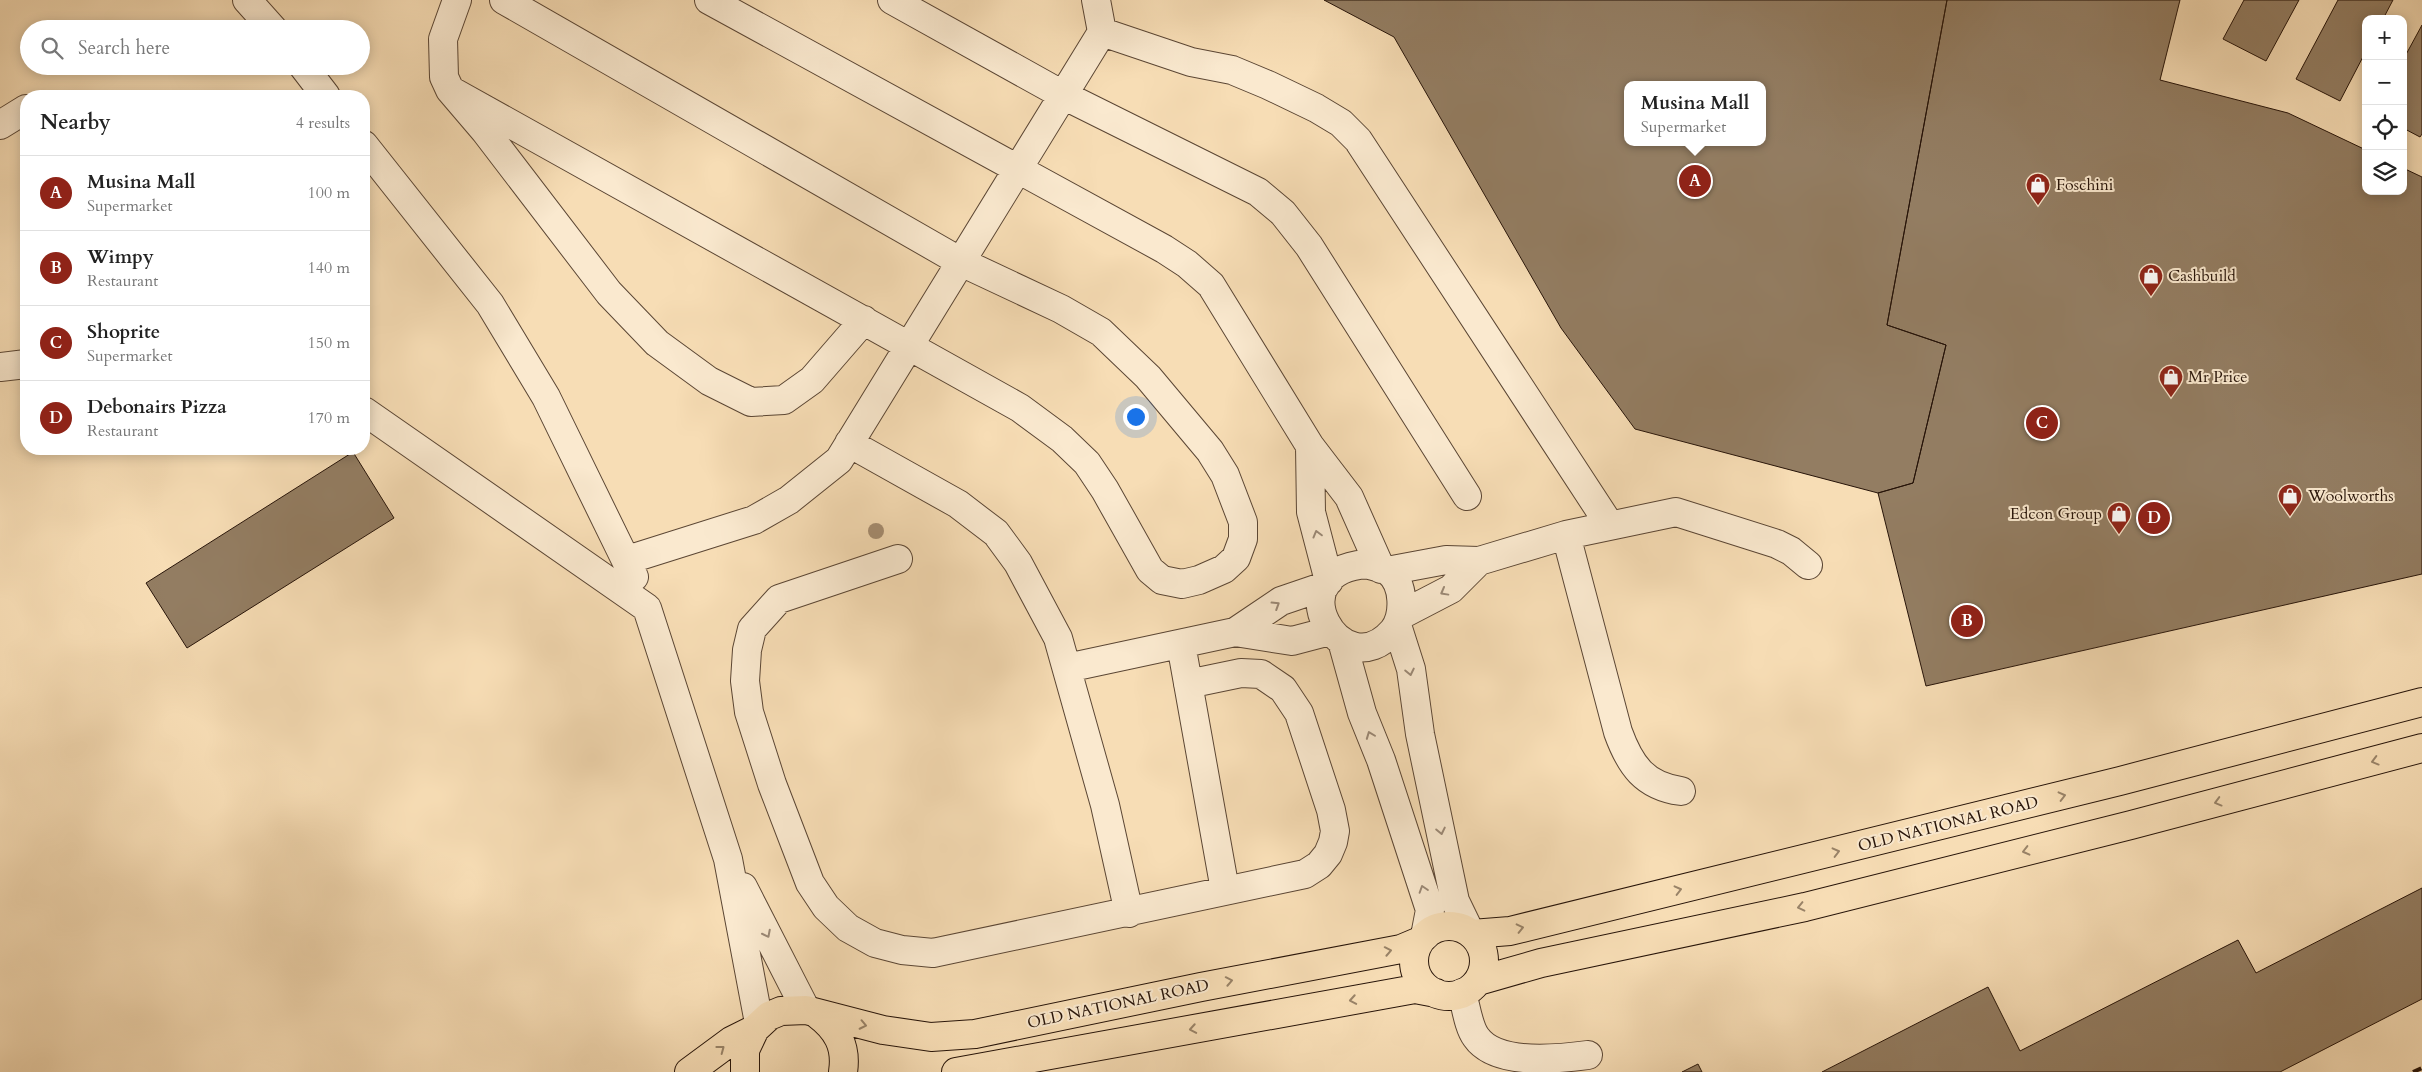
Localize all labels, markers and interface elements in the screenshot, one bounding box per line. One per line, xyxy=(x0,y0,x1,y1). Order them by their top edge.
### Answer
map controls xyxy=(2362,15,2407,195)
button: + xyxy=(2362,15,2407,60)
search box xyxy=(20,20,370,75)
icon: search xyxy=(38,34,66,62)
text: Search here xyxy=(78,35,170,61)
button: − xyxy=(2362,60,2407,105)
popup xyxy=(1624,81,1766,146)
text: Musina Mall xyxy=(1641,90,1749,116)
button: locate xyxy=(2362,105,2407,150)
text: Nearby xyxy=(40,108,111,137)
text: 4 results xyxy=(296,112,350,134)
text: Supermarket xyxy=(1641,116,1726,138)
button: layers xyxy=(2362,150,2407,195)
pin: A xyxy=(1679,162,1711,200)
text: Musina Mall xyxy=(87,169,195,195)
shop icon: Foschini xyxy=(2025,172,2051,206)
place label: Foschini xyxy=(2056,174,2114,196)
text: A xyxy=(50,182,62,204)
text: 100 m xyxy=(308,182,350,204)
text: Supermarket xyxy=(87,195,173,217)
text: Wimpy xyxy=(87,244,154,270)
text: B xyxy=(50,257,62,279)
text: 140 m xyxy=(308,257,350,279)
shop icon: Cashbuild xyxy=(2138,263,2164,297)
place label: Cashbuild xyxy=(2168,265,2236,287)
text: Restaurant xyxy=(87,270,158,292)
text: Shoprite xyxy=(87,319,160,345)
text: C xyxy=(50,332,62,354)
text: 150 m xyxy=(308,332,350,354)
text: Supermarket xyxy=(87,345,173,367)
shop icon: Mr Price xyxy=(2158,364,2184,398)
place label: Mr Price xyxy=(2188,366,2248,388)
text: Debonairs Pizza xyxy=(87,394,227,420)
your location xyxy=(1123,404,1149,430)
pin: C xyxy=(2026,404,2058,442)
text: D xyxy=(49,407,63,429)
text: 170 m xyxy=(308,407,350,429)
text: Restaurant xyxy=(87,420,158,442)
shop icon: Woolworths xyxy=(2277,483,2303,517)
place label: Woolworths xyxy=(2307,485,2394,507)
pin: D xyxy=(2138,499,2170,537)
shop icon: Edcon Group xyxy=(2106,501,2132,535)
place label: Edcon Group xyxy=(2010,503,2102,525)
one-way arrow xyxy=(1312,531,1322,539)
one-way arrow xyxy=(1440,586,1449,596)
one-way arrow xyxy=(1270,602,1279,611)
pin: B xyxy=(1951,602,1983,640)
one-way arrow xyxy=(1405,667,1415,676)
one-way arrow xyxy=(1366,731,1376,740)
one-way arrow xyxy=(2371,755,2379,765)
street label: OLD NATIONAL ROAD xyxy=(1856,791,2040,857)
one-way arrow xyxy=(2057,791,2065,801)
one-way arrow xyxy=(2213,796,2222,807)
one-way arrow xyxy=(1435,827,1446,836)
one-way arrow xyxy=(2022,845,2031,856)
one-way arrow xyxy=(1832,847,1841,858)
one-way arrow xyxy=(1419,885,1429,893)
one-way arrow xyxy=(1674,885,1683,896)
one-way arrow xyxy=(1796,901,1805,912)
one-way arrow xyxy=(1516,923,1525,934)
one-way arrow xyxy=(761,929,771,938)
one-way arrow xyxy=(1384,947,1393,957)
street label: OLD NATIONAL ROAD xyxy=(1025,974,1211,1034)
one-way arrow xyxy=(1224,977,1233,987)
one-way arrow xyxy=(1349,995,1358,1005)
one-way arrow xyxy=(858,1019,867,1030)
one-way arrow xyxy=(1189,1023,1198,1033)
one-way arrow xyxy=(715,1046,725,1055)

